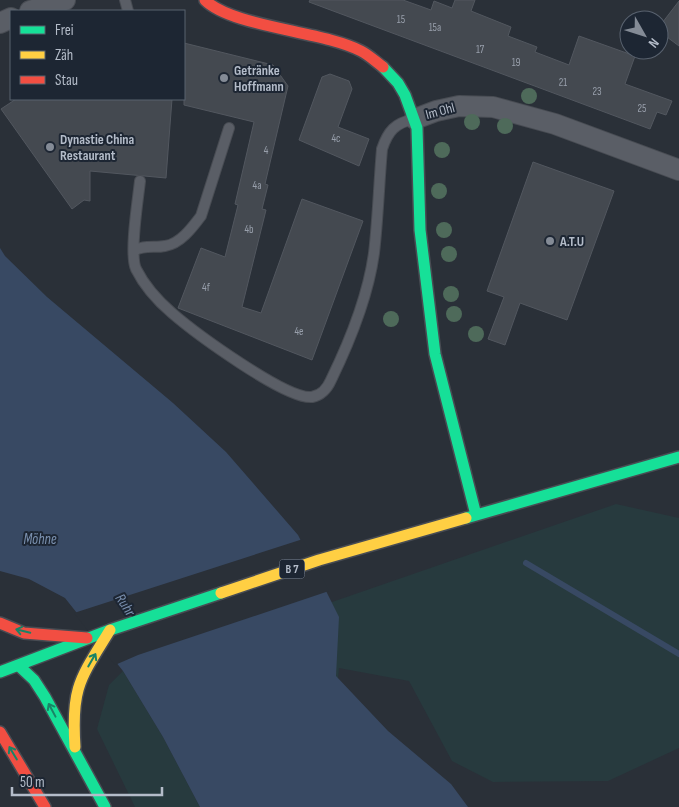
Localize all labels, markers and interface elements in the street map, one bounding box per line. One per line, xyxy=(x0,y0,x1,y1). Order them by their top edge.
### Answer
legend xyxy=(10,10,185,100)
north arrow xyxy=(619,10,669,60)
house number: 15 xyxy=(397,13,405,26)
text: Frei xyxy=(55,21,74,40)
house number: 15a xyxy=(429,21,441,34)
text: N xyxy=(645,35,663,51)
house number: 17 xyxy=(476,43,485,56)
text: Zäh xyxy=(55,46,73,65)
house number: 19 xyxy=(512,56,520,69)
place label: Getränke Hoffmann xyxy=(234,62,284,95)
text: Stau xyxy=(55,71,78,90)
marker: Getränke Hoffmann xyxy=(218,72,230,84)
house number: 21 xyxy=(559,76,567,89)
house number: 23 xyxy=(592,85,602,98)
street label: Im Ohl xyxy=(424,99,456,123)
house number: 25 xyxy=(638,102,646,115)
place label: Dynastie China Restaurant xyxy=(60,131,134,164)
house number: 4c xyxy=(332,132,341,145)
marker: Dynastie China Restaurant xyxy=(44,141,56,153)
house number: 4 xyxy=(264,144,269,157)
house number: 4a xyxy=(253,179,261,192)
house number: 4b xyxy=(244,223,254,236)
place label: A.T.U xyxy=(559,233,584,250)
marker: A.T.U xyxy=(544,235,556,247)
house number: 4f xyxy=(202,281,211,294)
house number: 4e xyxy=(294,325,304,338)
water label: Möhne xyxy=(23,530,57,549)
road number: B 7 xyxy=(280,560,304,578)
water label: Ruhr xyxy=(111,590,140,621)
one-way arrow xyxy=(16,626,32,635)
one-way arrow xyxy=(87,653,97,668)
one-way arrow xyxy=(47,703,57,718)
one-way arrow xyxy=(8,747,18,761)
scale bar xyxy=(12,764,162,796)
text: 50 m xyxy=(20,773,45,792)

